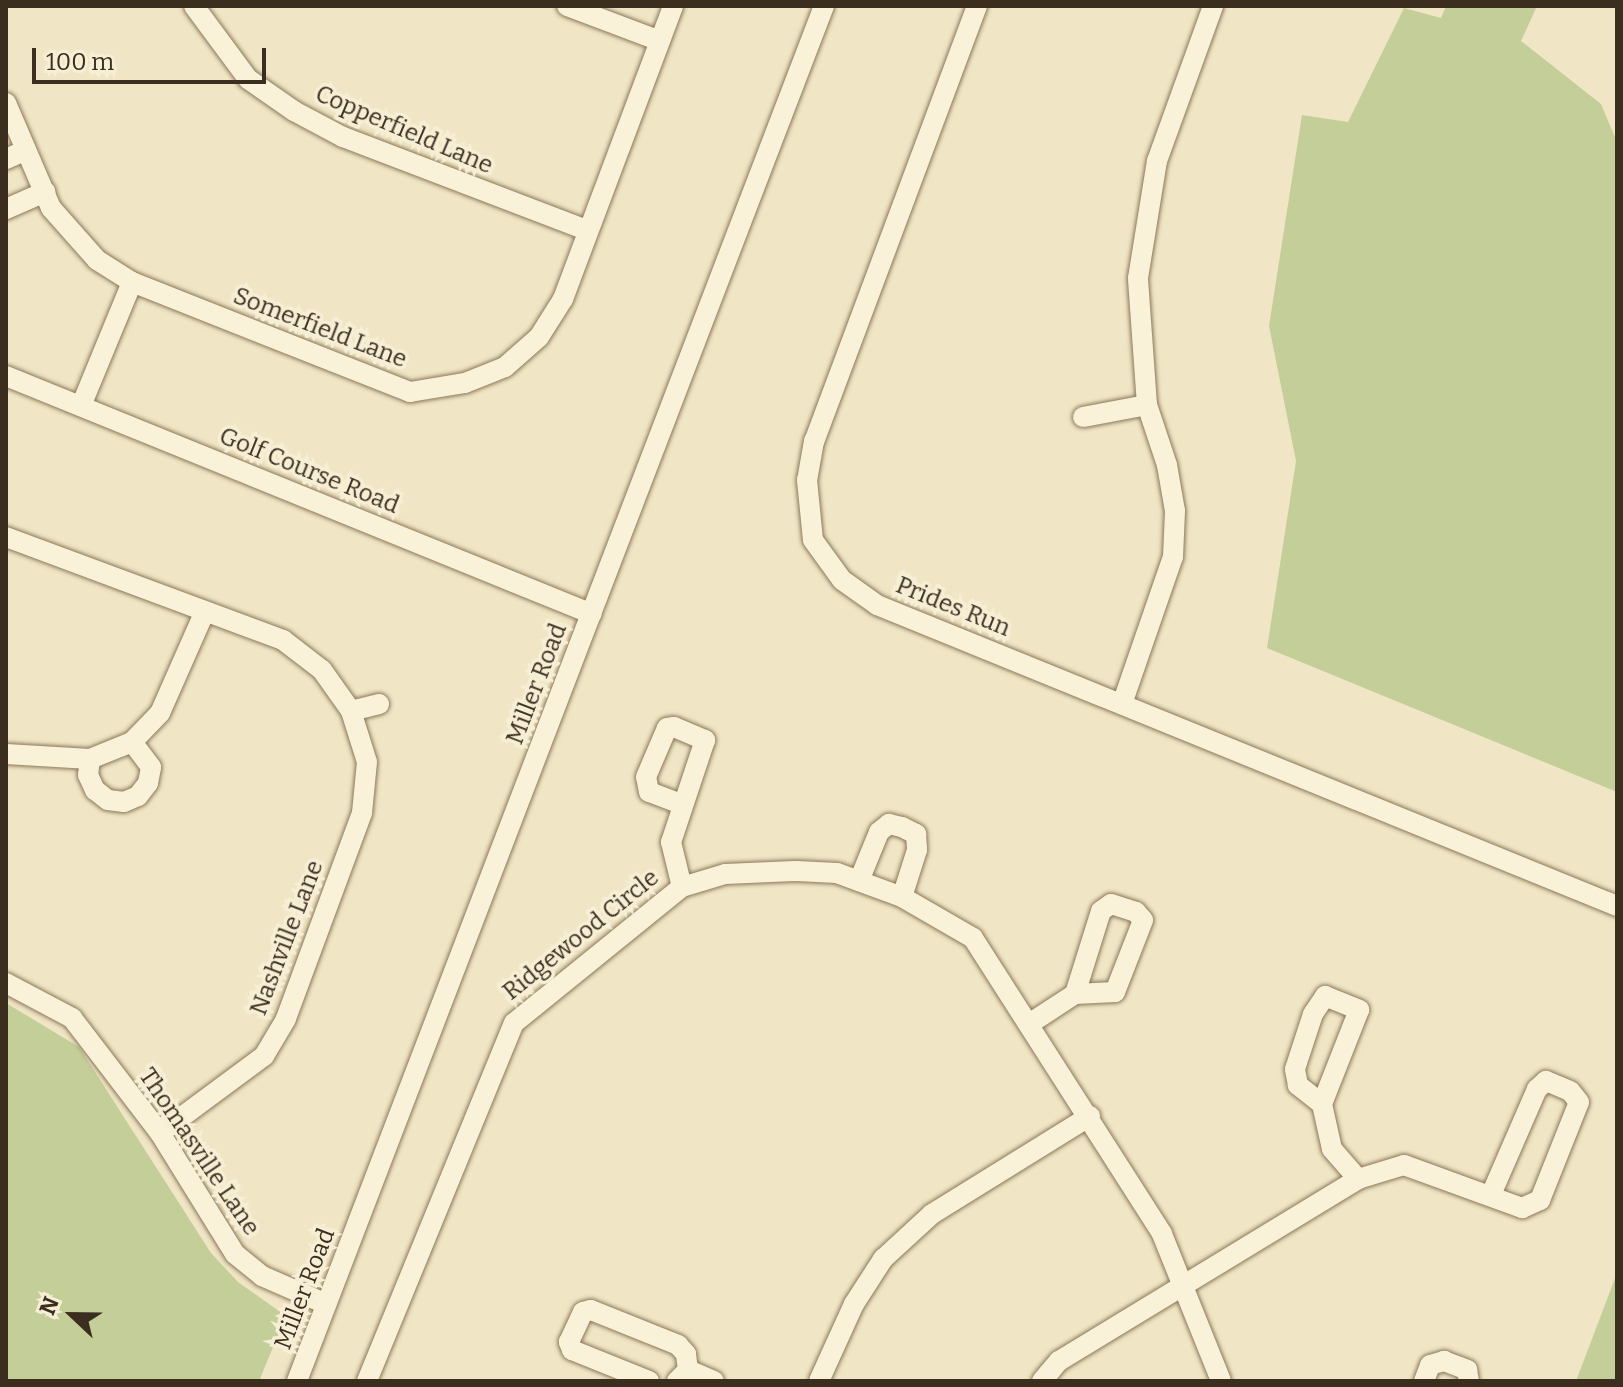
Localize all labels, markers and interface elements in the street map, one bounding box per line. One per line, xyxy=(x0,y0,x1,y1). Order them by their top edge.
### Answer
scale bar xyxy=(36,32,270,82)
text: 100 m xyxy=(46,48,114,76)
street label: Copperfield Lane xyxy=(311,80,497,180)
street label: Somerfield Lane xyxy=(229,282,411,374)
street label: Golf Course Road xyxy=(215,422,403,520)
street label: Prides Run xyxy=(892,571,1014,643)
street label: Miller Road xyxy=(501,619,573,749)
street label: Nashville Lane xyxy=(244,857,330,1019)
street label: Ridgewood Circle xyxy=(497,863,665,1007)
street label: Thomasville Lane xyxy=(132,1063,266,1241)
street label: Miller Road xyxy=(269,1224,341,1354)
north arrow xyxy=(32,1275,112,1355)
text: N xyxy=(34,1293,65,1319)

